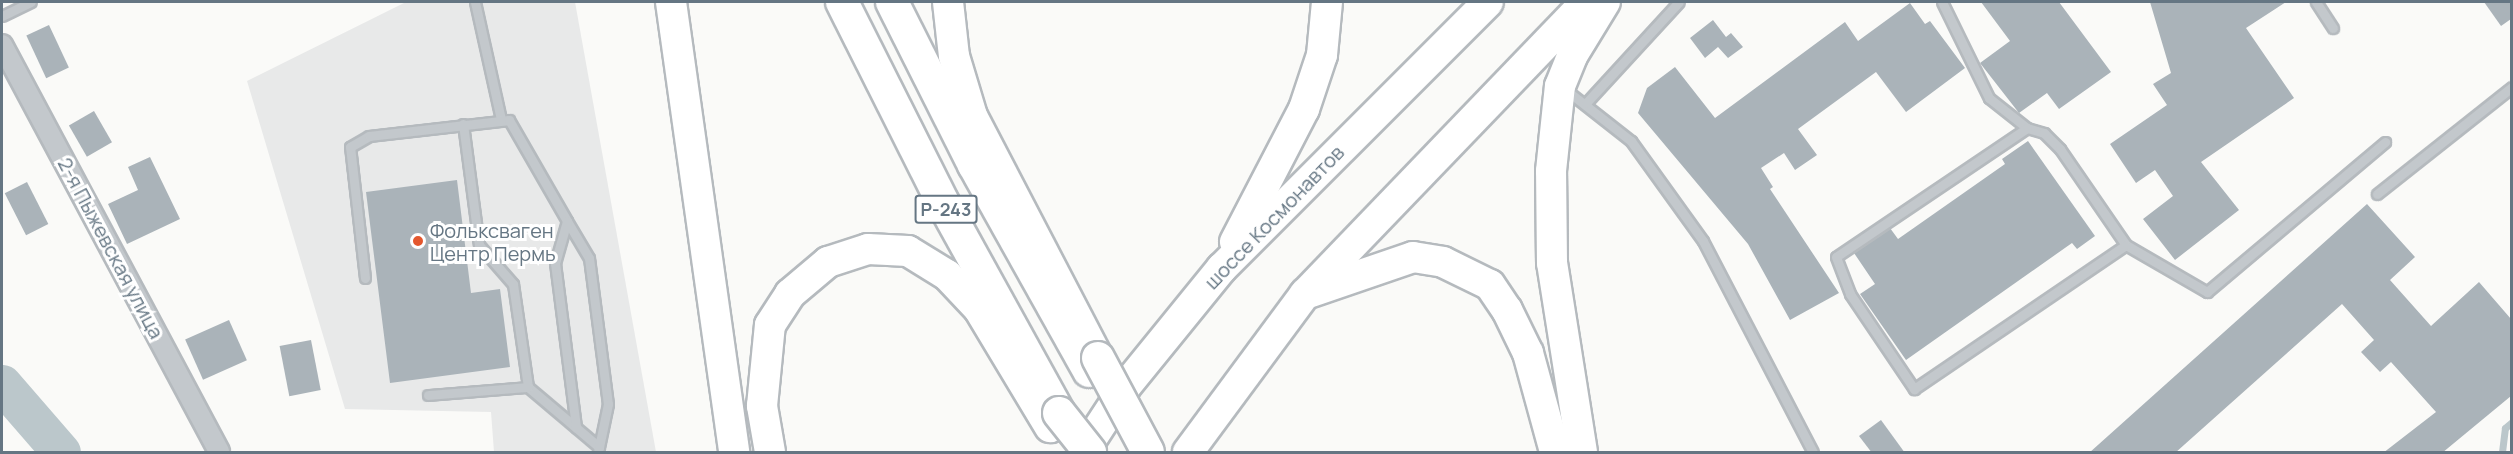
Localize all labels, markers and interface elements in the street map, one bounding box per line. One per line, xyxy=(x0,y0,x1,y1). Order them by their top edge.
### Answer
street label: шоссе Космонавтов xyxy=(1199,140,1349,294)
street label: 2-я Пыжевская улица xyxy=(53,153,169,343)
road number: Р-243 xyxy=(914,194,978,224)
place label: Фольксваген Центр Пермь xyxy=(430,218,556,265)
marker: Фольксваген Центр Пермь xyxy=(411,234,425,248)

